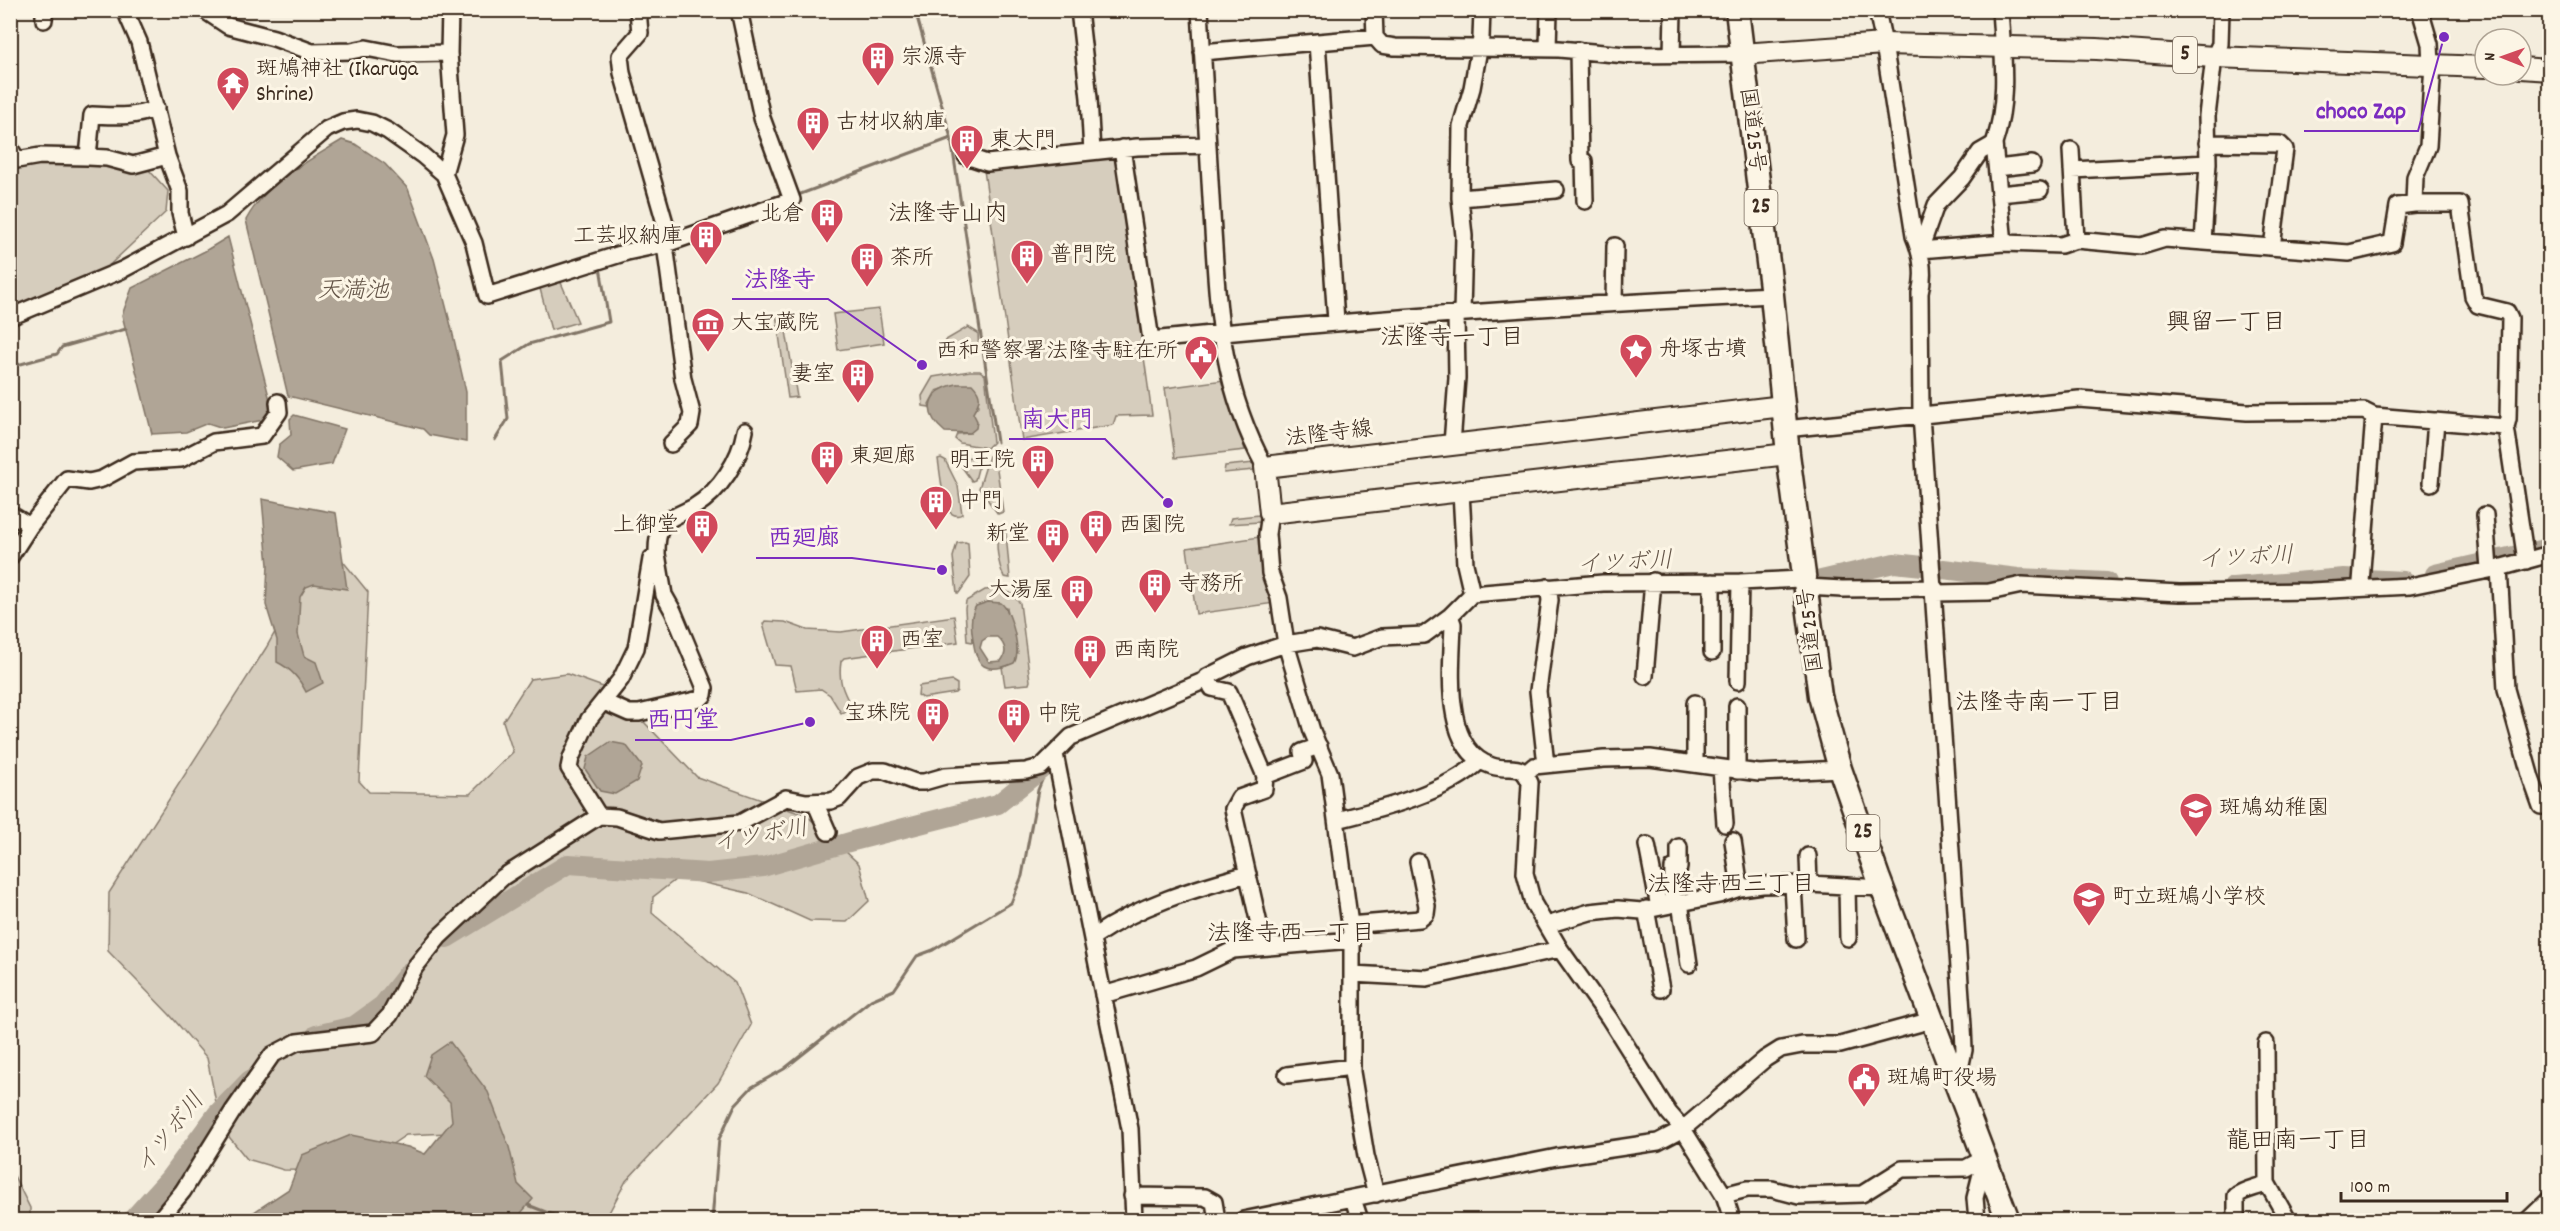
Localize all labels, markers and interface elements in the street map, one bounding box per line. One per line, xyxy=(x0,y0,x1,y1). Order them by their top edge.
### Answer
north arrow xyxy=(2473,27,2533,87)
road number: 5 xyxy=(2173,37,2197,73)
building icon: 宗源寺 xyxy=(860,40,896,87)
place label: 宗源寺 xyxy=(901,43,967,74)
text: N xyxy=(2479,53,2502,61)
place label: 斑鳩神社 (Ikaruga Shrine) xyxy=(256,55,419,111)
temple icon: 斑鳩神社 (Ikaruga Shrine) xyxy=(215,65,251,112)
street label: 国道25号 xyxy=(1730,86,1772,174)
callout: choco Zap xyxy=(2304,89,2418,131)
text: choco Zap xyxy=(2316,96,2406,130)
building icon: 古材収納庫 xyxy=(795,105,831,152)
place label: 古材収納庫 xyxy=(836,108,946,139)
building icon: 東大門 xyxy=(949,123,985,170)
place label: 東大門 xyxy=(990,126,1056,157)
road number: 25 xyxy=(1744,190,1778,226)
building icon: 北倉 xyxy=(809,197,845,244)
district label: 法隆寺山内 xyxy=(888,198,1008,232)
place label: 北倉 xyxy=(760,200,804,231)
building icon: 工芸収納庫 xyxy=(688,219,724,266)
place label: 工芸収納庫 xyxy=(573,222,683,253)
building icon: 普門院 xyxy=(1009,238,1045,285)
building icon: 茶所 xyxy=(849,241,885,288)
place label: 普門院 xyxy=(1050,241,1116,272)
place label: 茶所 xyxy=(890,244,934,275)
callout: 法隆寺 xyxy=(732,257,828,299)
text: 法隆寺 xyxy=(744,265,816,299)
water label: 天満池 xyxy=(317,275,390,309)
museum icon: 大宝蔵院 xyxy=(690,306,726,353)
district label: 興留一丁目 xyxy=(2166,307,2286,341)
place label: 大宝蔵院 xyxy=(731,309,819,340)
district label: 法隆寺一丁目 xyxy=(1380,322,1524,356)
place icon: 舟塚古墳 xyxy=(1618,332,1654,379)
public building icon: 西和警察署法隆寺駐在所 xyxy=(1183,334,1219,381)
place label: 舟塚古墳 xyxy=(1659,335,1747,366)
place label: 西和警察署法隆寺駐在所 xyxy=(936,337,1178,368)
building icon: 妻室 xyxy=(840,357,876,404)
place label: 妻室 xyxy=(791,360,835,391)
callout: 南大門 xyxy=(1009,397,1105,439)
text: 南大門 xyxy=(1021,405,1093,439)
street label: 法隆寺線 xyxy=(1283,414,1375,456)
building icon: 東廻廊 xyxy=(809,439,845,486)
place label: 東廻廊 xyxy=(850,442,916,473)
building icon: 明王院 xyxy=(1020,443,1056,490)
place label: 明王院 xyxy=(949,446,1015,477)
building icon: 中門 xyxy=(918,484,954,531)
place label: 中門 xyxy=(959,487,1003,518)
building icon: 上御堂 xyxy=(684,508,720,555)
building icon: 西園院 xyxy=(1078,508,1114,555)
place label: 上御堂 xyxy=(613,511,679,542)
place label: 西園院 xyxy=(1119,511,1185,542)
callout: 西廻廊 xyxy=(756,516,852,558)
building icon: 新堂 xyxy=(1035,517,1071,564)
place label: 新堂 xyxy=(986,520,1030,551)
text: 西廻廊 xyxy=(768,523,840,557)
water label: イツボ川 xyxy=(2197,540,2295,578)
water label: イツボ川 xyxy=(1576,545,1674,583)
building icon: 寺務所 xyxy=(1137,567,1173,614)
place label: 寺務所 xyxy=(1178,570,1244,601)
building icon: 大湯屋 xyxy=(1059,573,1095,620)
place label: 大湯屋 xyxy=(988,576,1054,607)
street label: 国道25号 xyxy=(1791,586,1833,674)
building icon: 西室 xyxy=(859,623,895,670)
place label: 西室 xyxy=(900,626,944,657)
building icon: 西南院 xyxy=(1072,633,1108,680)
place label: 西南院 xyxy=(1113,636,1179,667)
district label: 法隆寺南一丁目 xyxy=(1955,687,2123,721)
building icon: 宝珠院 xyxy=(915,696,951,743)
building icon: 中院 xyxy=(996,697,1032,744)
callout: 西円堂 xyxy=(635,698,731,740)
place label: 宝珠院 xyxy=(844,699,910,730)
place label: 中院 xyxy=(1037,700,1081,731)
text: 西円堂 xyxy=(647,705,719,739)
school or university icon: 斑鳩幼稚園 xyxy=(2178,791,2214,838)
place label: 斑鳩幼稚園 xyxy=(2219,794,2329,825)
water label: イツボ川 xyxy=(711,812,811,862)
road number: 25 xyxy=(1846,815,1880,851)
district label: 法隆寺西三丁目 xyxy=(1647,869,1815,903)
school or university icon: 町立斑鳩小学校 xyxy=(2071,880,2107,927)
place label: 町立斑鳩小学校 xyxy=(2112,883,2266,914)
district label: 法隆寺西一丁目 xyxy=(1207,918,1375,952)
public building icon: 斑鳩町役場 xyxy=(1846,1061,1882,1108)
place label: 斑鳩町役場 xyxy=(1887,1064,1997,1095)
water label: イツボ川 xyxy=(128,1086,214,1182)
district label: 龍田南一丁目 xyxy=(2226,1125,2370,1159)
scale bar xyxy=(2341,1165,2508,1203)
text: 100 m xyxy=(2350,1176,2390,1201)

